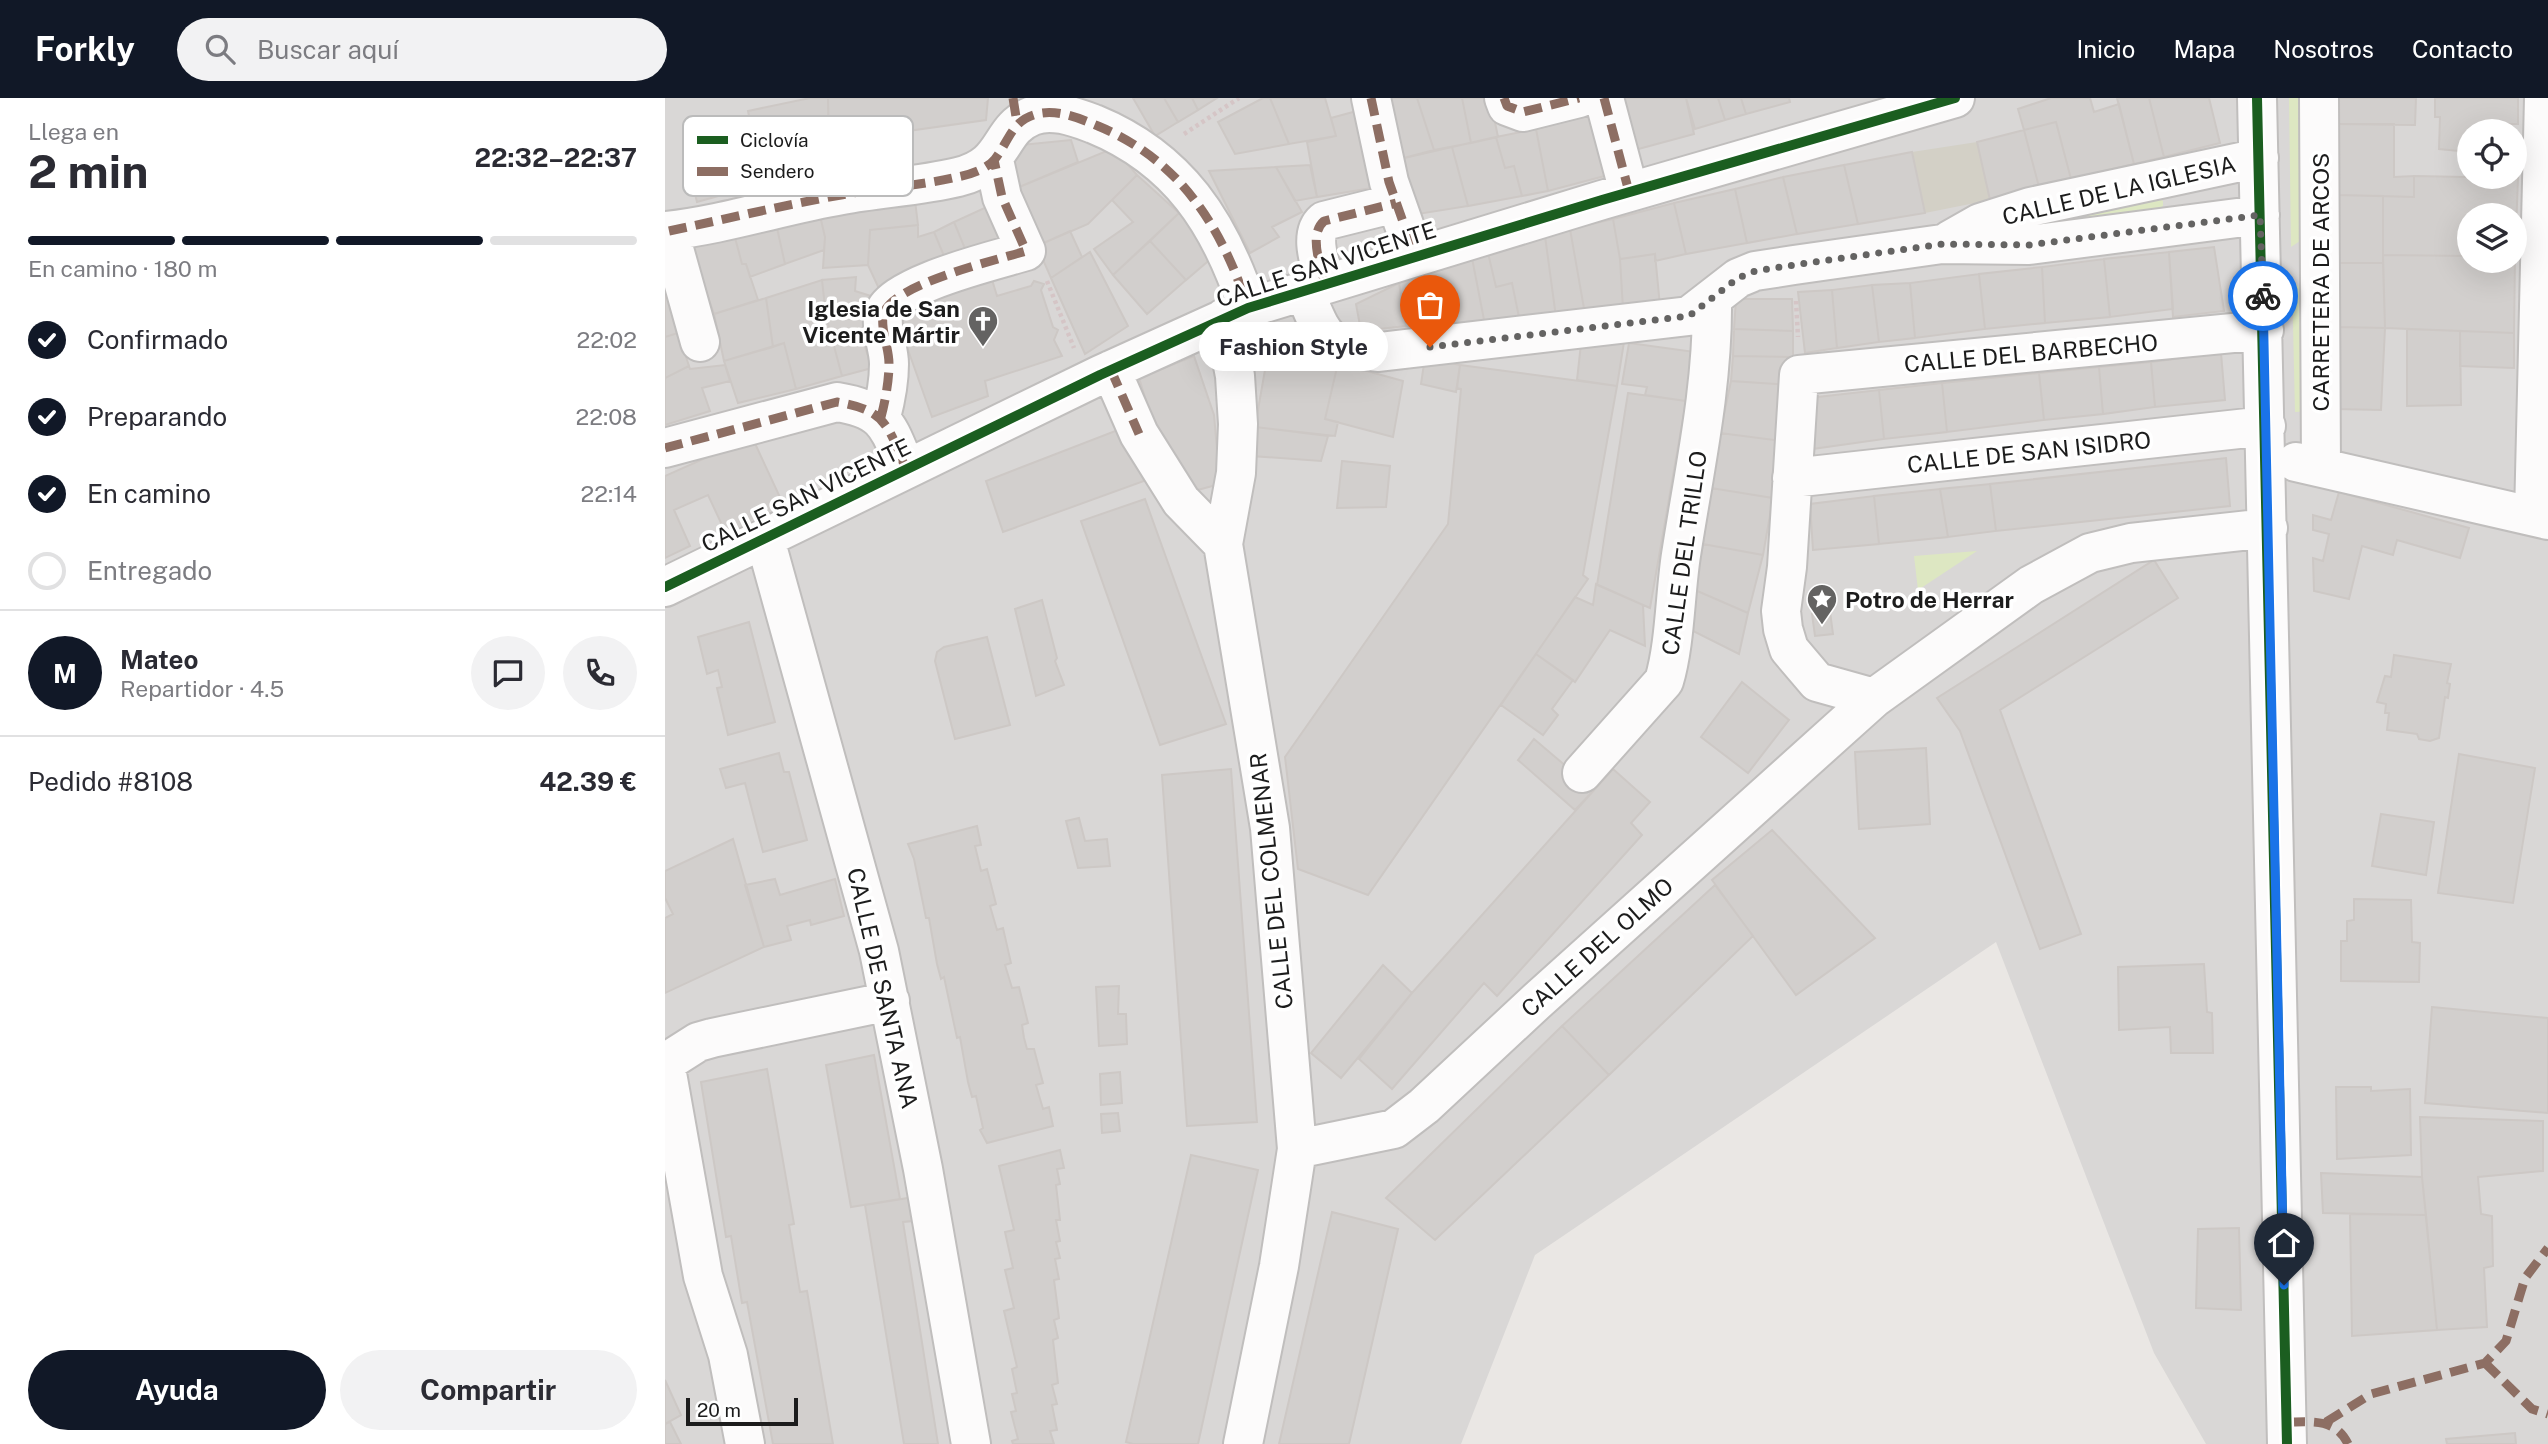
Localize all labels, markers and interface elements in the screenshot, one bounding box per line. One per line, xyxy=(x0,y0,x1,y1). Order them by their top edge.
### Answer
search box xyxy=(177,18,667,81)
text: Forkly xyxy=(35,30,135,68)
icon: search xyxy=(201,30,239,68)
text: Buscar aquí xyxy=(257,34,399,65)
text: Inicio xyxy=(2076,35,2135,63)
text: Mapa xyxy=(2173,35,2235,63)
text: Nosotros xyxy=(2273,35,2374,63)
text: Contacto xyxy=(2412,35,2513,63)
legend xyxy=(683,116,913,196)
text: Llega en xyxy=(28,118,119,145)
map controls xyxy=(2457,119,2527,273)
button: locate xyxy=(2457,119,2527,189)
text: Ciclovía xyxy=(740,129,809,151)
text: 22:32–22:37 xyxy=(475,142,637,173)
text: 2 min xyxy=(28,144,148,198)
street label: CALLE DE LA IGLESIA xyxy=(2000,150,2238,230)
street label: CARRETERA DE ARCOS xyxy=(2307,153,2334,411)
text: Sendero xyxy=(740,160,815,182)
button: layers xyxy=(2457,203,2527,273)
street label: CALLE SAN VICENTE xyxy=(1213,216,1439,312)
text: En camino · 180 m xyxy=(28,255,217,282)
courier xyxy=(2228,261,2298,331)
pin xyxy=(1400,275,1460,347)
icon: bike xyxy=(2244,277,2282,315)
icon: bag xyxy=(1411,286,1449,324)
place label: Iglesia de San Vicente Mártir xyxy=(802,295,960,348)
church icon: Iglesia de San Vicente Mártir xyxy=(966,304,1000,348)
icon: check xyxy=(28,321,66,359)
callout: Fashion Style xyxy=(1199,322,1388,372)
text: Confirmado xyxy=(87,324,228,355)
text: 22:02 xyxy=(577,326,637,353)
street label: CALLE DEL BARBECHO xyxy=(1903,328,2159,378)
text: Fashion Style xyxy=(1219,333,1368,360)
icon: check xyxy=(28,398,66,436)
text: Preparando xyxy=(87,401,227,432)
text: 22:08 xyxy=(576,403,637,430)
street label: CALLE DE SAN ISIDRO xyxy=(1906,426,2152,478)
street label: CALLE SAN VICENTE xyxy=(697,433,915,557)
street label: CALLE DEL TRILLO xyxy=(1656,449,1712,657)
icon: check xyxy=(28,475,66,513)
text: En camino xyxy=(87,478,211,509)
text: 22:14 xyxy=(581,480,637,507)
text: Entregado xyxy=(87,555,212,586)
place icon: Potro de Herrar xyxy=(1805,582,1839,626)
place label: Potro de Herrar xyxy=(1845,586,2014,613)
button: chat xyxy=(471,636,545,710)
button: phone xyxy=(563,636,637,710)
text: Mateo xyxy=(120,644,198,675)
text: M xyxy=(53,658,77,689)
text: Repartidor · 4.5 xyxy=(120,675,284,702)
street label: CALLE DEL COLMENAR xyxy=(1244,752,1298,1010)
text: Pedido #8108 xyxy=(28,766,193,797)
text: 42.39 € xyxy=(539,766,637,797)
street label: CALLE DE SANTA ANA xyxy=(842,865,924,1111)
street label: CALLE DEL OLMO xyxy=(1516,872,1678,1022)
pin xyxy=(2254,1213,2314,1285)
icon: home xyxy=(2265,1224,2303,1262)
button: Ayuda xyxy=(28,1350,326,1430)
button: Compartir xyxy=(340,1350,637,1430)
scale bar xyxy=(686,1395,798,1427)
text: 20 m xyxy=(697,1399,741,1421)

